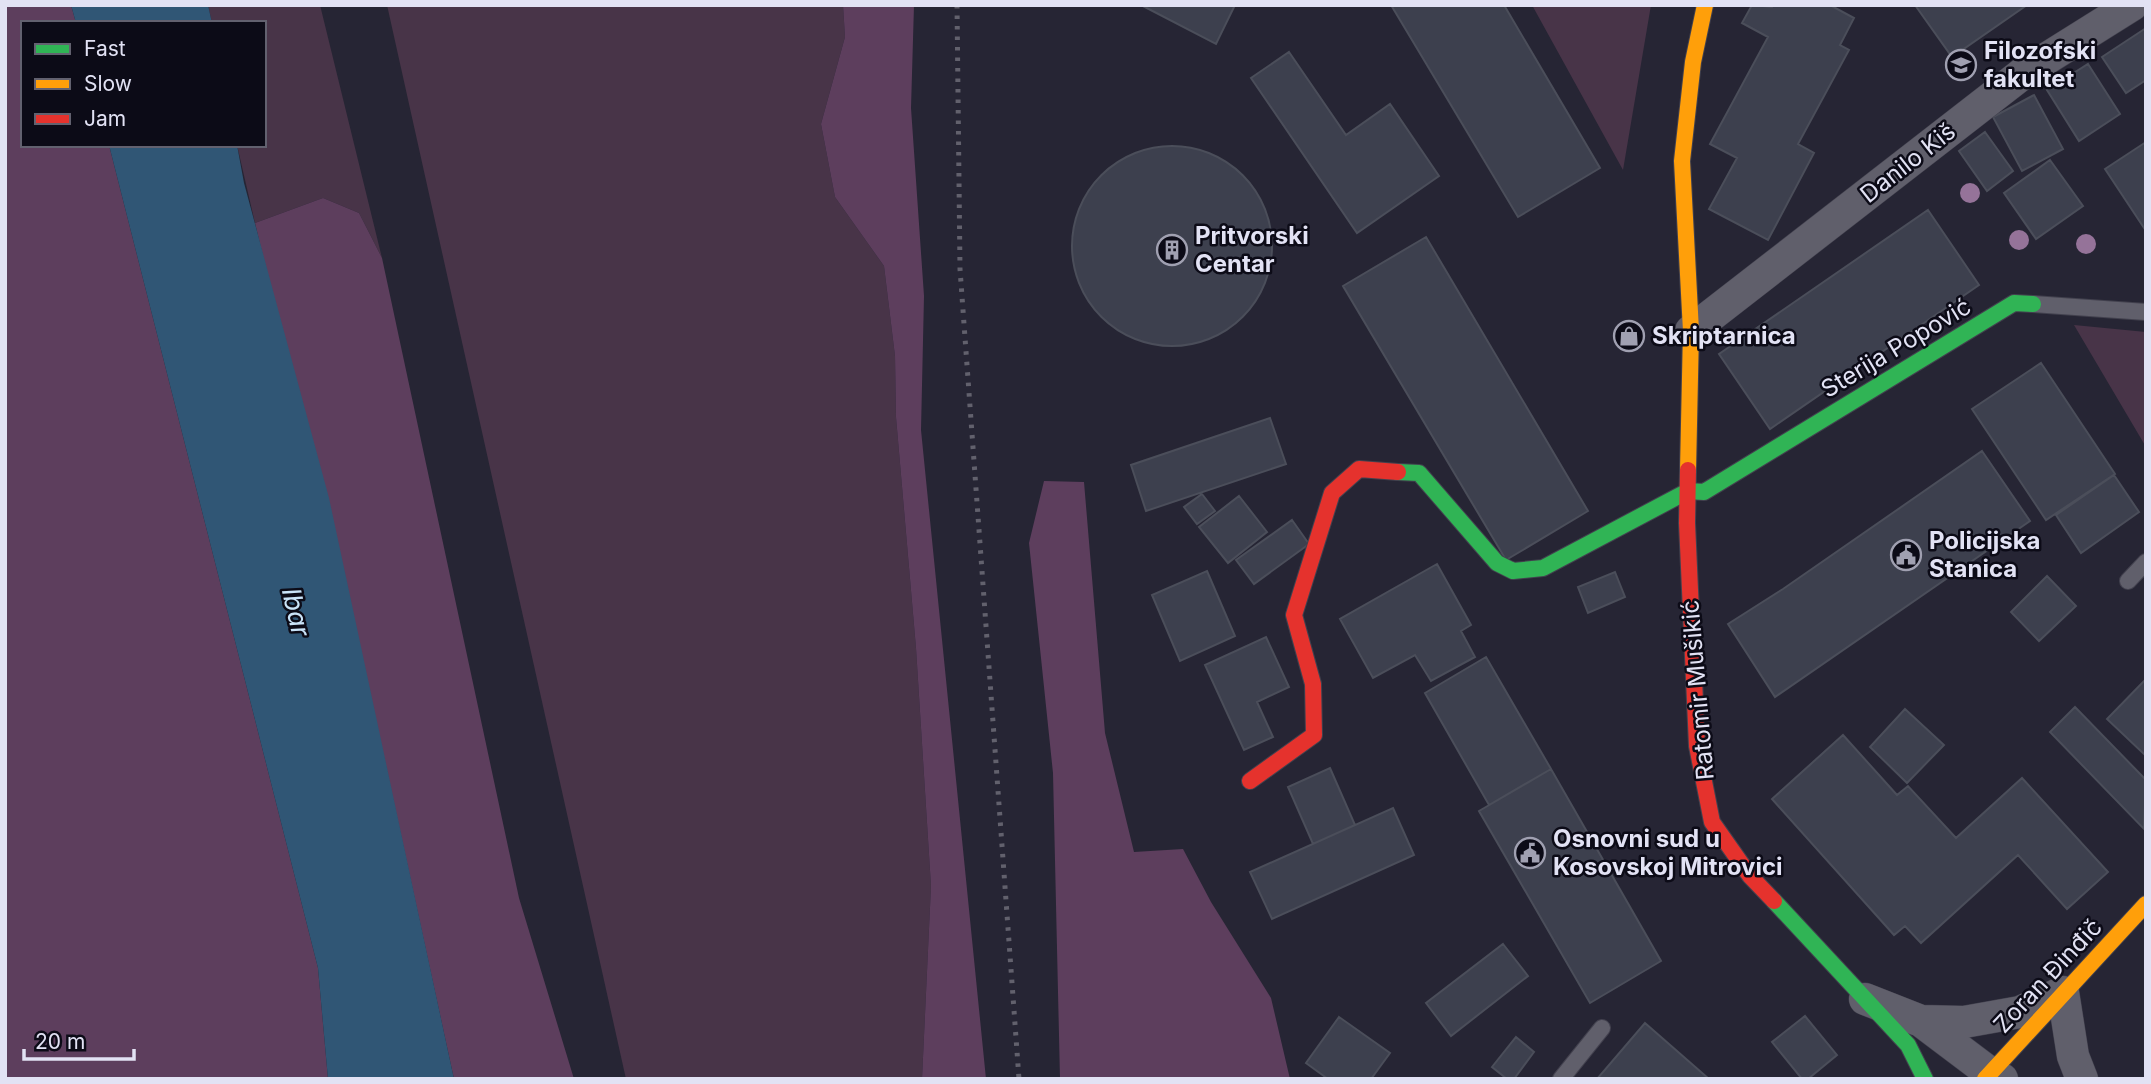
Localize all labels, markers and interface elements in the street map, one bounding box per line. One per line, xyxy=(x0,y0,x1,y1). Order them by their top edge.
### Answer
legend xyxy=(21,21,266,147)
text: Fast xyxy=(84,36,126,61)
place label: Filozofski fakultet xyxy=(1984,36,2096,93)
school or university icon: Filozofski fakultet xyxy=(1944,48,1978,82)
text: Slow xyxy=(84,71,132,96)
text: Jam xyxy=(84,106,126,131)
street label: Danilo Kiš xyxy=(1854,116,1961,209)
place label: Pritvorski Centar xyxy=(1195,221,1309,278)
building icon: Pritvorski Centar xyxy=(1155,233,1189,267)
street label: Sterija Popović xyxy=(1816,291,1976,404)
shop icon: Skriptarnica xyxy=(1612,319,1646,353)
place label: Skriptarnica xyxy=(1652,321,1796,350)
place label: Policijska Stanica xyxy=(1929,526,2041,583)
public building icon: Policijska Stanica xyxy=(1889,538,1923,572)
water label: Ibar xyxy=(276,585,317,640)
street label: Ratomir Mušikić xyxy=(1675,599,1720,781)
place label: Osnovni sud u Kosovskoj Mitrovici xyxy=(1553,824,1783,881)
public building icon: Osnovni sud u Kosovskoj Mitrovici xyxy=(1513,836,1547,870)
street label: Zoran Đinđič xyxy=(1987,913,2108,1039)
scale bar xyxy=(24,1018,135,1062)
text: 20 m xyxy=(35,1029,85,1054)

